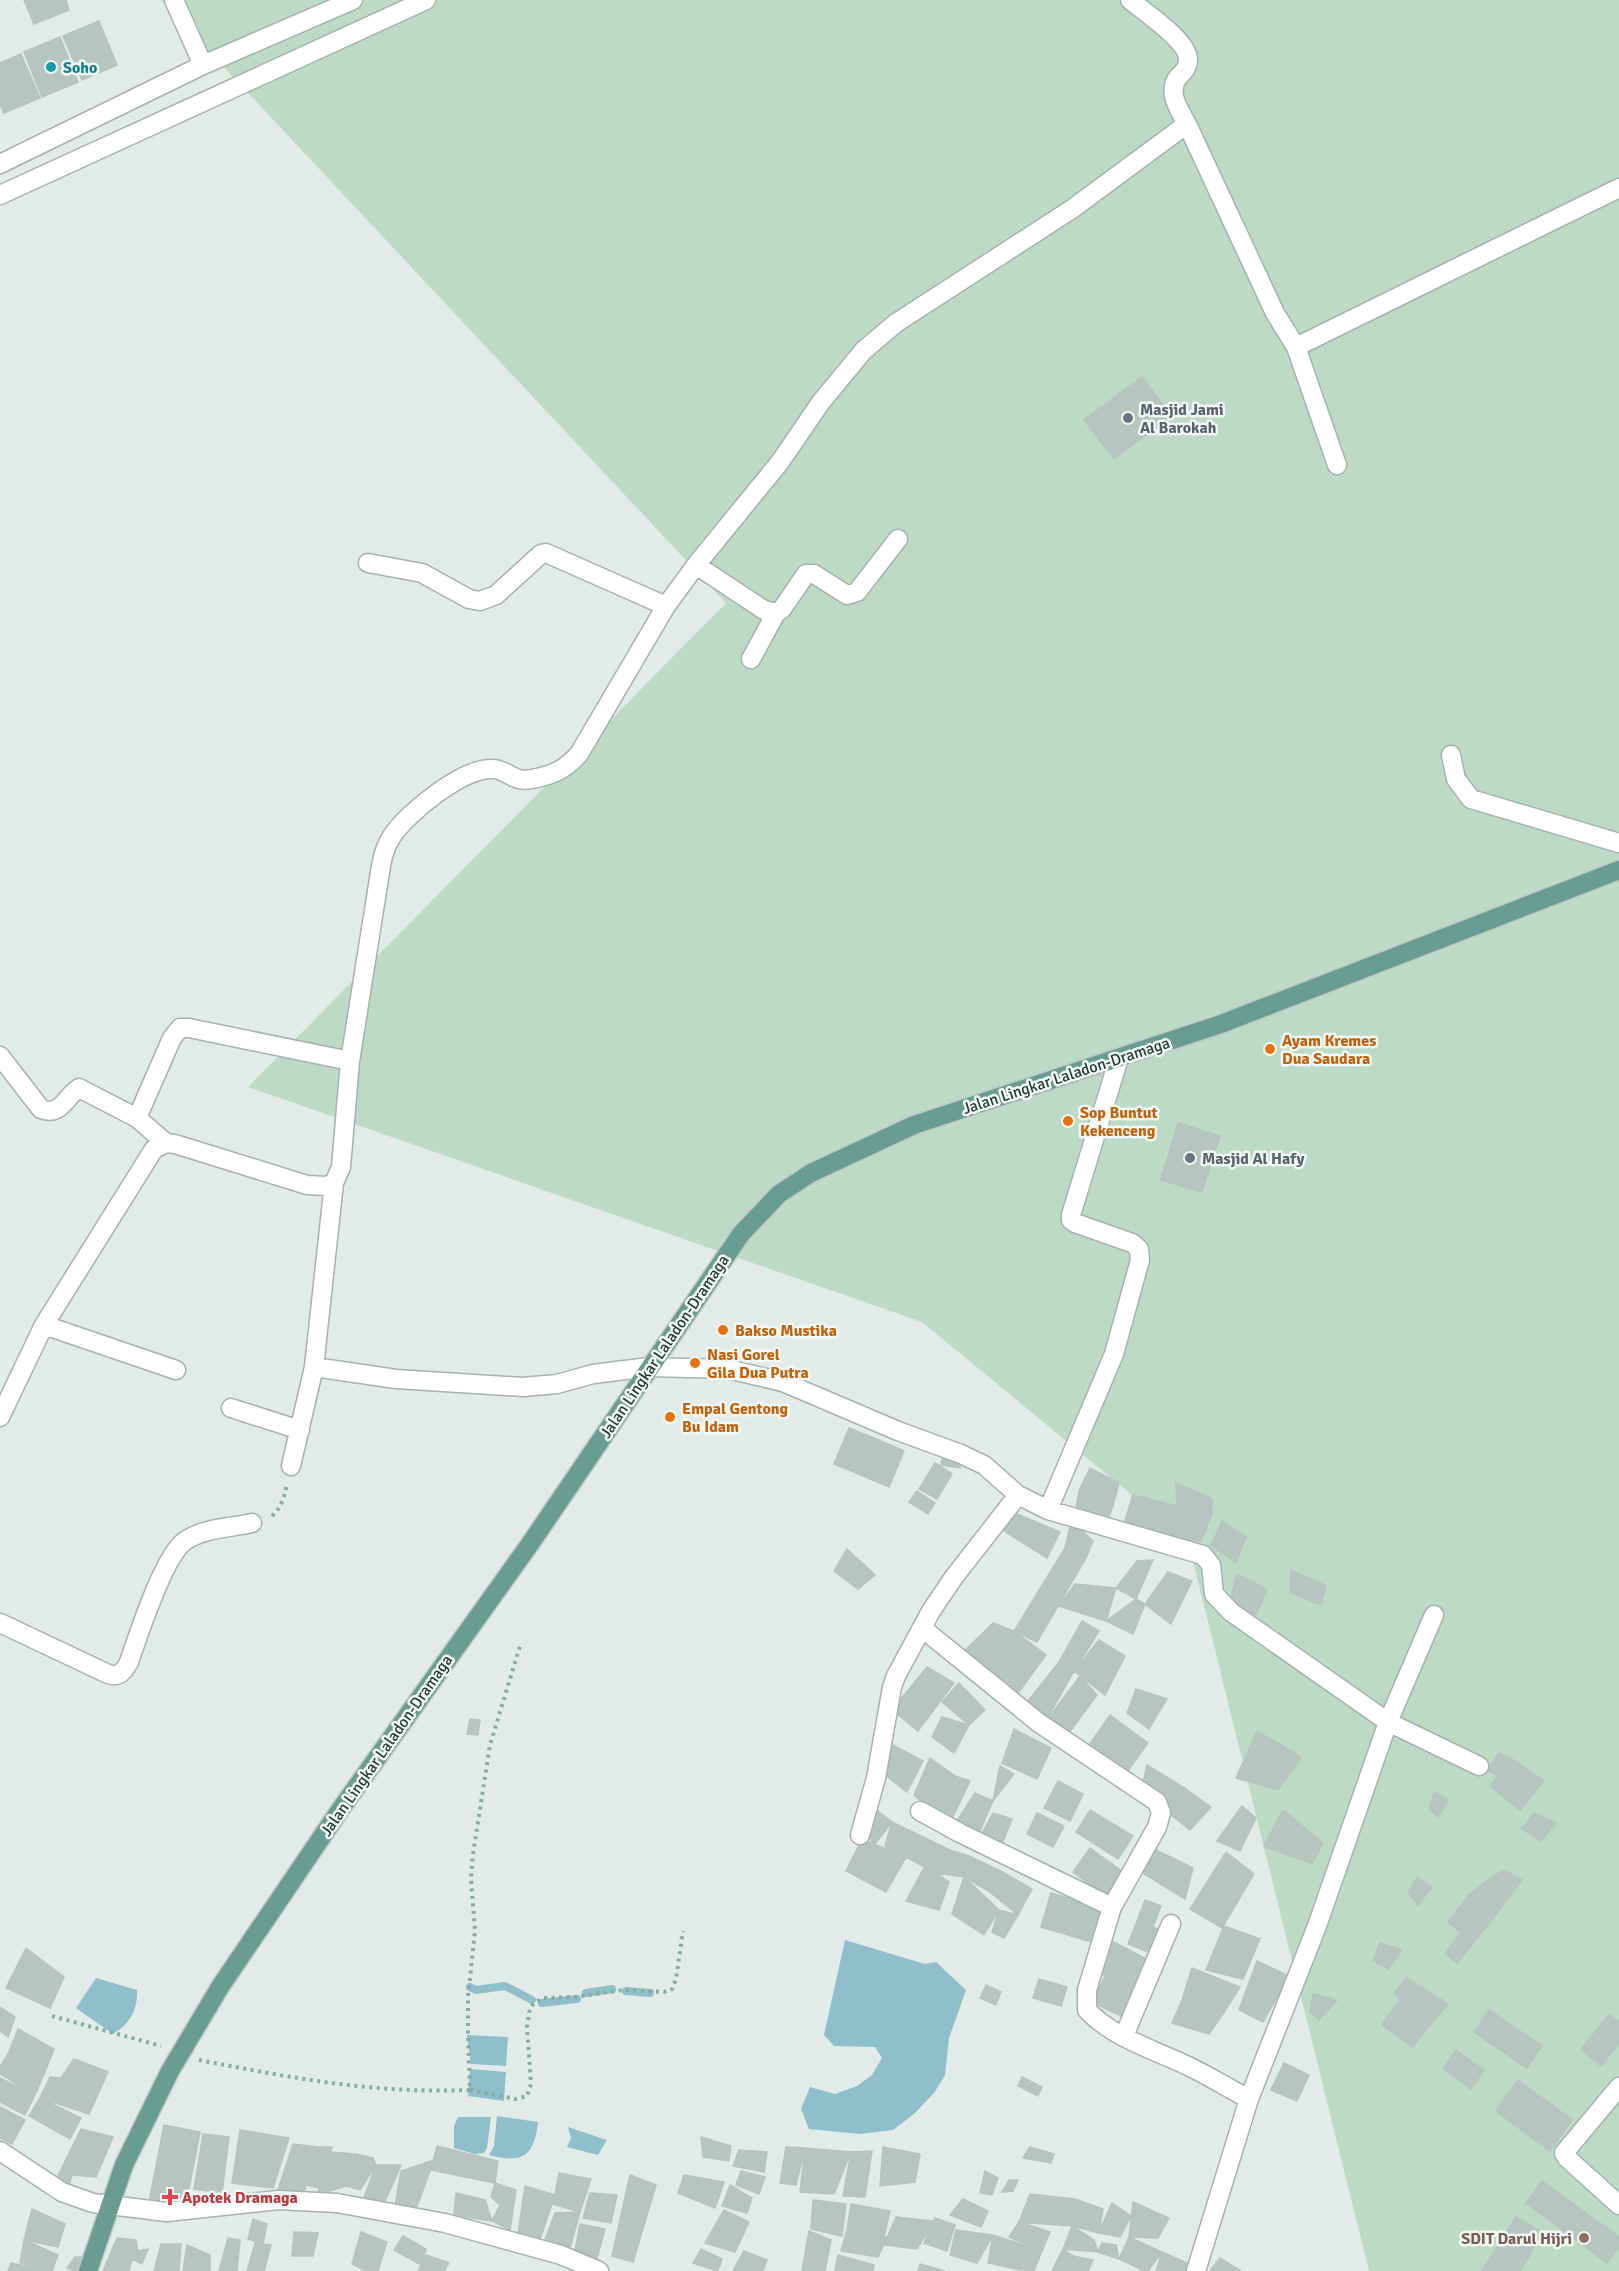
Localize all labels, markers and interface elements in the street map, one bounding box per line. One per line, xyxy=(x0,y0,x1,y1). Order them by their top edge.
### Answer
place label: Soho xyxy=(63,58,97,78)
marker: Soho xyxy=(44,60,58,74)
place label: Masjid Jami Al Barokah xyxy=(1140,400,1224,438)
marker: Masjid Jami Al Barokah xyxy=(1121,411,1135,425)
place label: Ayam Kremes Dua Saudara xyxy=(1282,1031,1376,1069)
street label: Jalan Lingkar Laladon-Dramaga xyxy=(960,1033,1173,1119)
marker: Ayam Kremes Dua Saudara xyxy=(1263,1042,1277,1056)
place label: Sop Buntut Kekenceng xyxy=(1080,1103,1158,1141)
marker: Sop Buntut Kekenceng xyxy=(1061,1114,1075,1128)
place label: Masjid Al Hafy xyxy=(1202,1149,1305,1169)
marker: Masjid Al Hafy xyxy=(1183,1151,1197,1165)
street label: Jalan Lingkar Laladon-Dramaga xyxy=(596,1251,734,1442)
place label: Bakso Mustika xyxy=(735,1321,837,1341)
marker: Bakso Mustika xyxy=(716,1323,730,1337)
place label: Nasi Gorel Gila Dua Putra xyxy=(707,1345,809,1383)
marker: Nasi Gorel Gila Dua Putra xyxy=(688,1356,702,1370)
place label: Empal Gentong Bu Idam xyxy=(682,1399,789,1437)
marker: Empal Gentong Bu Idam xyxy=(663,1410,677,1424)
street label: Jalan Lingkar Laladon-Dramaga xyxy=(316,1651,457,1840)
place label: Apotek Dramaga xyxy=(182,2188,298,2208)
marker: Apotek Dramaga xyxy=(163,2190,177,2204)
place label: SDIT Darul Hijri xyxy=(1461,2229,1572,2249)
marker: SDIT Darul Hijri xyxy=(1577,2231,1591,2245)

